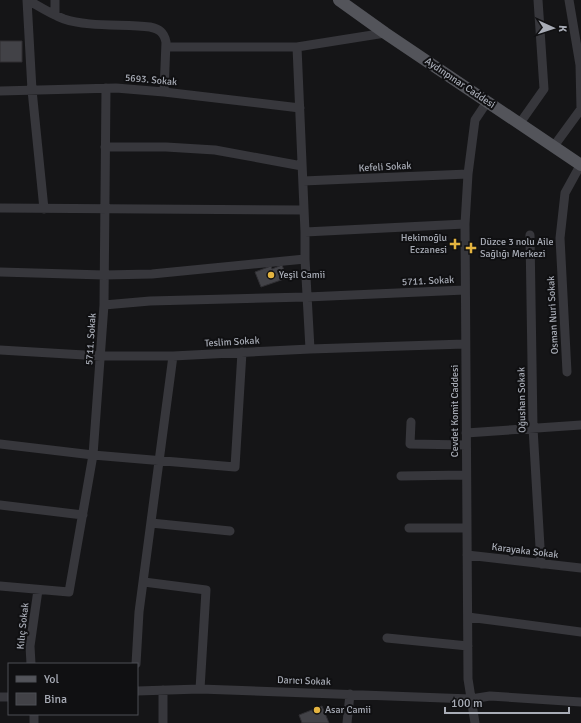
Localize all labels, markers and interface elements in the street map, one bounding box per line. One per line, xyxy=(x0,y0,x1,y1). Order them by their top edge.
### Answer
north arrow xyxy=(533,8,573,48)
text: K xyxy=(556,25,569,32)
street label: Aydınpınar Caddesi xyxy=(423,55,497,111)
street label: 5693. Sokak xyxy=(124,72,178,88)
street label: Kefeli Sokak xyxy=(358,160,412,174)
place label: Hekimoğlu Eczanesi xyxy=(401,232,447,256)
place label: Düzce 3 nolu Aile Sağlığı Merkezi xyxy=(480,236,554,260)
marker: Hekimoğlu Eczanesi xyxy=(450,239,460,249)
marker: Düzce 3 nolu Aile Sağlığı Merkezi xyxy=(465,242,477,254)
place label: Yeşil Camii xyxy=(279,269,325,281)
marker: Yeşil Camii xyxy=(266,270,276,280)
street label: 5711. Sokak xyxy=(402,274,454,288)
street label: Osman Nuri Sokak xyxy=(545,275,561,355)
street label: 5711. Sokak xyxy=(83,312,99,366)
street label: Teslim Sokak xyxy=(204,335,260,349)
street label: Cevdet Komit Caddesi xyxy=(449,365,461,457)
street label: Oğushan Sokak xyxy=(515,367,529,433)
street label: Karayaka Sokak xyxy=(491,541,559,561)
street label: Kılıç Sokak xyxy=(15,602,31,650)
legend xyxy=(8,663,138,715)
text: Yol xyxy=(44,672,60,687)
street label: Darıcı Sokak xyxy=(277,674,331,688)
scale bar xyxy=(445,689,569,715)
text: Bina xyxy=(44,692,67,707)
text: 100 m xyxy=(451,696,483,711)
place label: Asar Camii xyxy=(325,704,371,716)
marker: Asar Camii xyxy=(312,705,322,715)

